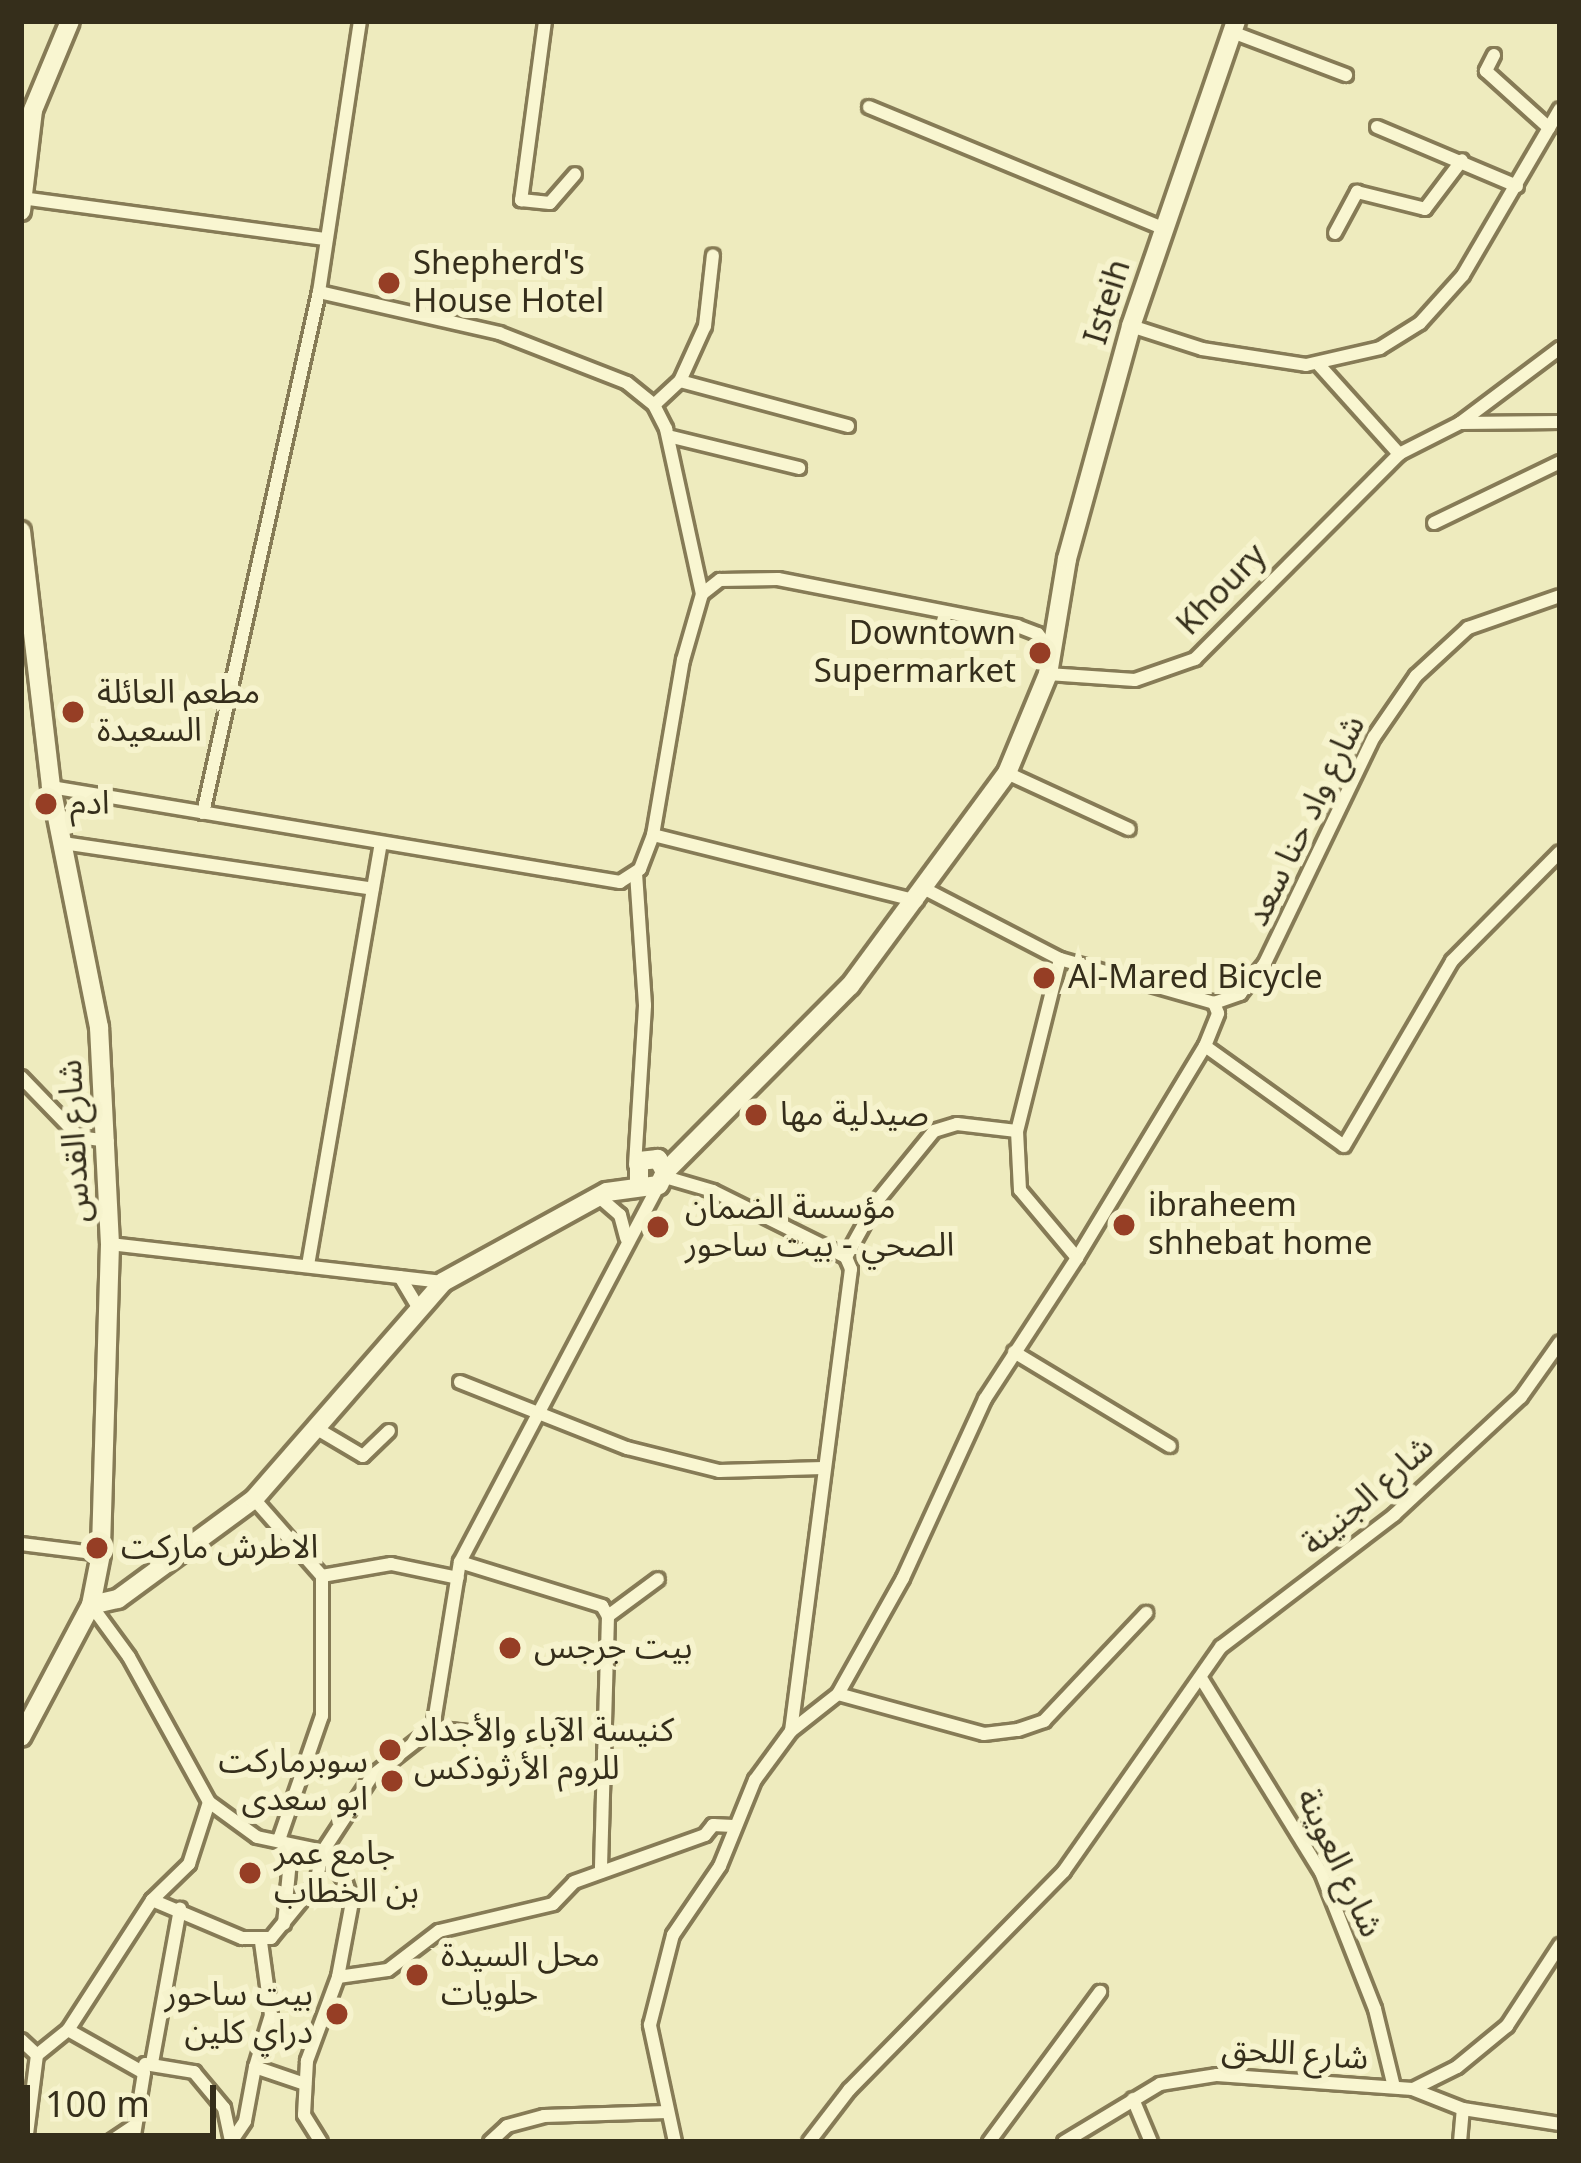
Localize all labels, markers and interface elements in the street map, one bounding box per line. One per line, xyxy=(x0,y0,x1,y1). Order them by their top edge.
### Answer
place label: Shepherd's House Hotel xyxy=(413,244,604,322)
street label: Isteih xyxy=(1076,255,1140,349)
marker: Shepherd's House Hotel xyxy=(376,270,402,296)
street label: Khoury xyxy=(1169,536,1275,644)
place label: Downtown Supermarket xyxy=(814,614,1016,692)
marker: Downtown Supermarket xyxy=(1027,640,1053,666)
place label: مطعم العائلة السعيدة xyxy=(97,673,260,751)
marker: مطعم العائلة السعيدة xyxy=(60,699,86,725)
street label: شارع واد حنا سعد xyxy=(1238,709,1374,933)
place label: ادم xyxy=(70,784,110,824)
marker: ادم xyxy=(33,791,59,817)
place label: Al-Mared Bicycle xyxy=(1068,958,1323,998)
marker: Al-Mared Bicycle xyxy=(1031,965,1057,991)
street label: شارع القدس xyxy=(51,1059,99,1223)
place label: صيدلية مها xyxy=(780,1095,929,1135)
marker: صيدلية مها xyxy=(743,1102,769,1128)
place label: ibraheem shhebat home xyxy=(1148,1186,1372,1264)
place label: مؤسسة الضمان الصحي - بيت ساحور xyxy=(685,1188,954,1266)
marker: مؤسسة الضمان الصحي - بيت ساحور xyxy=(642,1211,674,1243)
marker: ibraheem shhebat home xyxy=(1111,1212,1137,1238)
street label: شارع الجنينة xyxy=(1294,1428,1442,1564)
place label: الاطرش ماركت xyxy=(121,1528,318,1568)
marker: الاطرش ماركت xyxy=(84,1535,110,1561)
place label: بيت جرجس xyxy=(534,1628,692,1668)
marker: بيت جرجس xyxy=(497,1635,523,1661)
place label: كنيسة الآباء والأجداد للروم الأرثوذكس xyxy=(414,1711,674,1789)
marker: كنيسة الآباء والأجداد للروم الأرثوذكس xyxy=(377,1737,403,1763)
place label: سوبرماركت ابو سعدى xyxy=(219,1742,368,1820)
marker: سوبرماركت ابو سعدى xyxy=(379,1768,405,1794)
street label: شارع العوينة xyxy=(1287,1782,1391,1944)
place label: جامع عمر بن الخطاب xyxy=(274,1834,419,1912)
marker: جامع عمر بن الخطاب xyxy=(237,1860,263,1886)
place label: محل السيدة حلويات xyxy=(441,1936,600,2014)
marker: محل السيدة حلويات xyxy=(404,1962,430,1988)
place label: بيت ساحور دراي كلين xyxy=(165,1975,313,2053)
marker: بيت ساحور دراي كلين xyxy=(324,2001,350,2027)
street label: شارع اللحق xyxy=(1220,2029,1370,2079)
scale bar xyxy=(30,2061,222,2135)
text: 100 m xyxy=(45,2068,150,2144)

